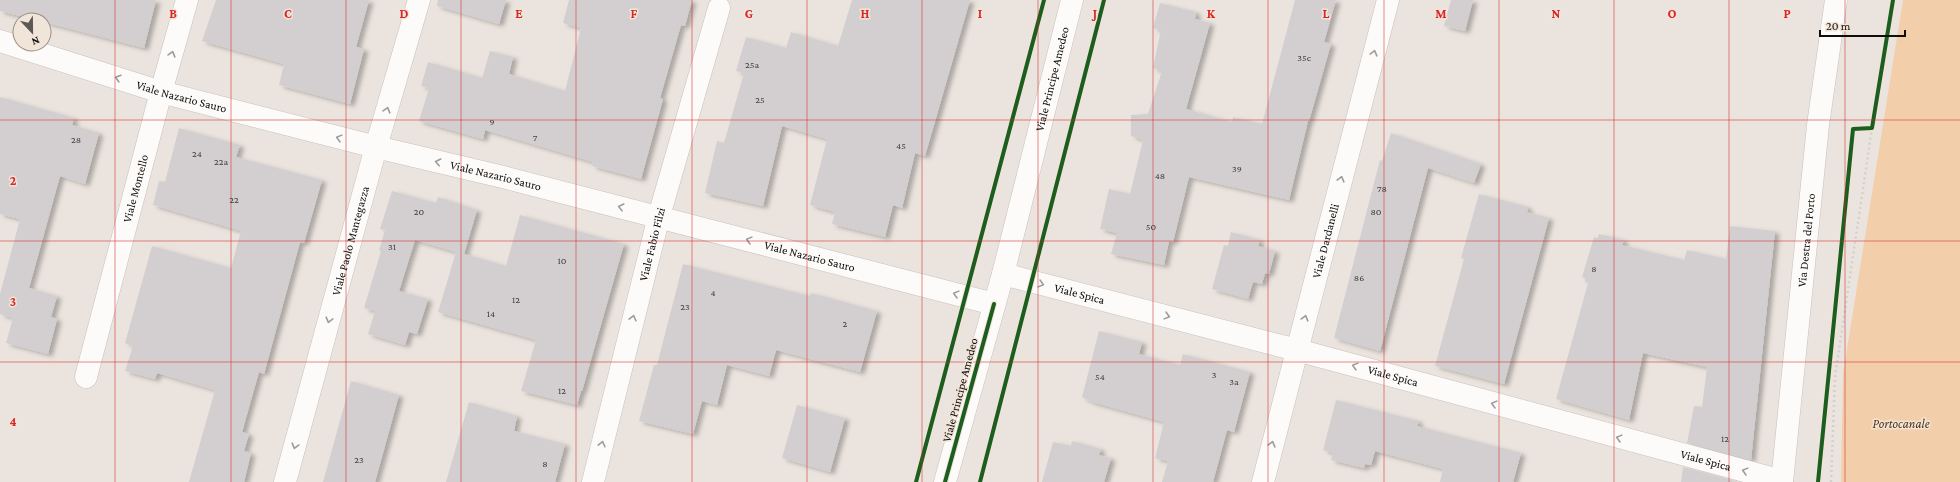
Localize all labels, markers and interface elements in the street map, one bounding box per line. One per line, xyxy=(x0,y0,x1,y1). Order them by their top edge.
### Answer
text: B xyxy=(169,6,177,21)
text: C xyxy=(284,6,292,21)
text: D xyxy=(400,6,409,21)
text: E xyxy=(515,6,523,21)
text: F xyxy=(631,6,638,21)
text: G xyxy=(745,6,753,21)
text: H xyxy=(861,6,870,21)
text: I xyxy=(978,6,982,21)
text: J xyxy=(1091,6,1097,21)
text: K xyxy=(1207,6,1216,21)
text: L xyxy=(1323,6,1330,21)
text: M xyxy=(1435,6,1447,21)
text: N xyxy=(1552,6,1561,21)
text: O xyxy=(1668,6,1677,21)
text: P xyxy=(1783,6,1791,21)
north arrow xyxy=(12,12,52,52)
scale bar xyxy=(1820,12,1905,38)
text: 20 m xyxy=(1826,19,1851,33)
street label: Viale Principe Amedeo xyxy=(1032,25,1072,133)
text: N xyxy=(30,34,41,48)
one-way arrow xyxy=(1369,50,1378,57)
one-way arrow xyxy=(167,51,176,58)
house number: 35c xyxy=(1297,52,1312,63)
house number: 25a xyxy=(745,59,759,70)
one-way arrow xyxy=(115,74,122,83)
street label: Viale Nazario Sauro xyxy=(135,78,228,116)
house number: 25 xyxy=(755,94,765,105)
one-way arrow xyxy=(382,107,391,114)
house number: 9 xyxy=(489,116,495,127)
house number: 7 xyxy=(533,132,538,143)
house number: 28 xyxy=(71,134,81,145)
one-way arrow xyxy=(335,134,342,142)
house number: 45 xyxy=(896,140,906,151)
house number: 24 xyxy=(192,148,202,159)
street label: Viale Montello xyxy=(120,153,151,224)
house number: 22a xyxy=(214,156,228,167)
one-way arrow xyxy=(434,158,441,166)
street label: Viale Nazario Sauro xyxy=(449,158,543,194)
house number: 39 xyxy=(1232,163,1242,174)
house number: 48 xyxy=(1155,170,1165,181)
text: 2 xyxy=(10,173,17,188)
one-way arrow xyxy=(1337,176,1345,182)
house number: 78 xyxy=(1377,183,1387,194)
street label: Viale Paolo Mantegazza xyxy=(329,184,372,297)
street label: Via Destra del Porto xyxy=(1795,193,1818,288)
house number: 22 xyxy=(229,194,239,205)
street label: Viale Dardanelli xyxy=(1309,202,1342,280)
one-way arrow xyxy=(618,203,625,212)
house number: 20 xyxy=(414,206,425,217)
street label: Viale Fabio Filzi xyxy=(636,206,668,282)
house number: 80 xyxy=(1370,206,1382,217)
house number: 50 xyxy=(1146,221,1157,232)
one-way arrow xyxy=(746,236,753,245)
street label: Viale Nazario Sauro xyxy=(763,238,857,275)
house number: 31 xyxy=(388,241,396,252)
house number: 10 xyxy=(558,255,567,266)
house number: 8 xyxy=(1591,263,1597,274)
house number: 86 xyxy=(1354,272,1364,283)
one-way arrow xyxy=(1038,279,1044,287)
street label: Viale Spica xyxy=(1053,281,1107,307)
house number: 4 xyxy=(710,287,716,298)
one-way arrow xyxy=(953,290,960,299)
text: 3 xyxy=(10,294,16,309)
house number: 12 xyxy=(512,294,520,305)
house number: 23 xyxy=(680,301,690,312)
house number: 14 xyxy=(487,308,495,319)
one-way arrow xyxy=(1163,311,1170,320)
one-way arrow xyxy=(629,315,637,321)
one-way arrow xyxy=(1300,315,1309,322)
one-way arrow xyxy=(325,316,334,323)
house number: 2 xyxy=(843,318,848,329)
street label: Viale Principe Amedeo xyxy=(939,336,981,444)
one-way arrow xyxy=(1352,362,1359,371)
street label: Viale Spica xyxy=(1366,362,1420,390)
house number: 3 xyxy=(1212,369,1217,380)
house number: 54 xyxy=(1095,371,1105,382)
house number: 3a xyxy=(1229,376,1239,387)
house number: 12 xyxy=(558,385,566,396)
one-way arrow xyxy=(1490,400,1497,409)
text: 4 xyxy=(9,414,17,429)
water label: Portocanale xyxy=(1872,416,1930,431)
house number: 12 xyxy=(1721,433,1729,444)
one-way arrow xyxy=(1616,434,1622,442)
one-way arrow xyxy=(597,441,606,448)
one-way arrow xyxy=(1268,441,1276,447)
one-way arrow xyxy=(291,442,300,449)
street label: Viale Spica xyxy=(1679,447,1733,474)
house number: 23 xyxy=(354,454,364,465)
house number: 8 xyxy=(542,458,548,469)
one-way arrow xyxy=(1742,467,1749,476)

